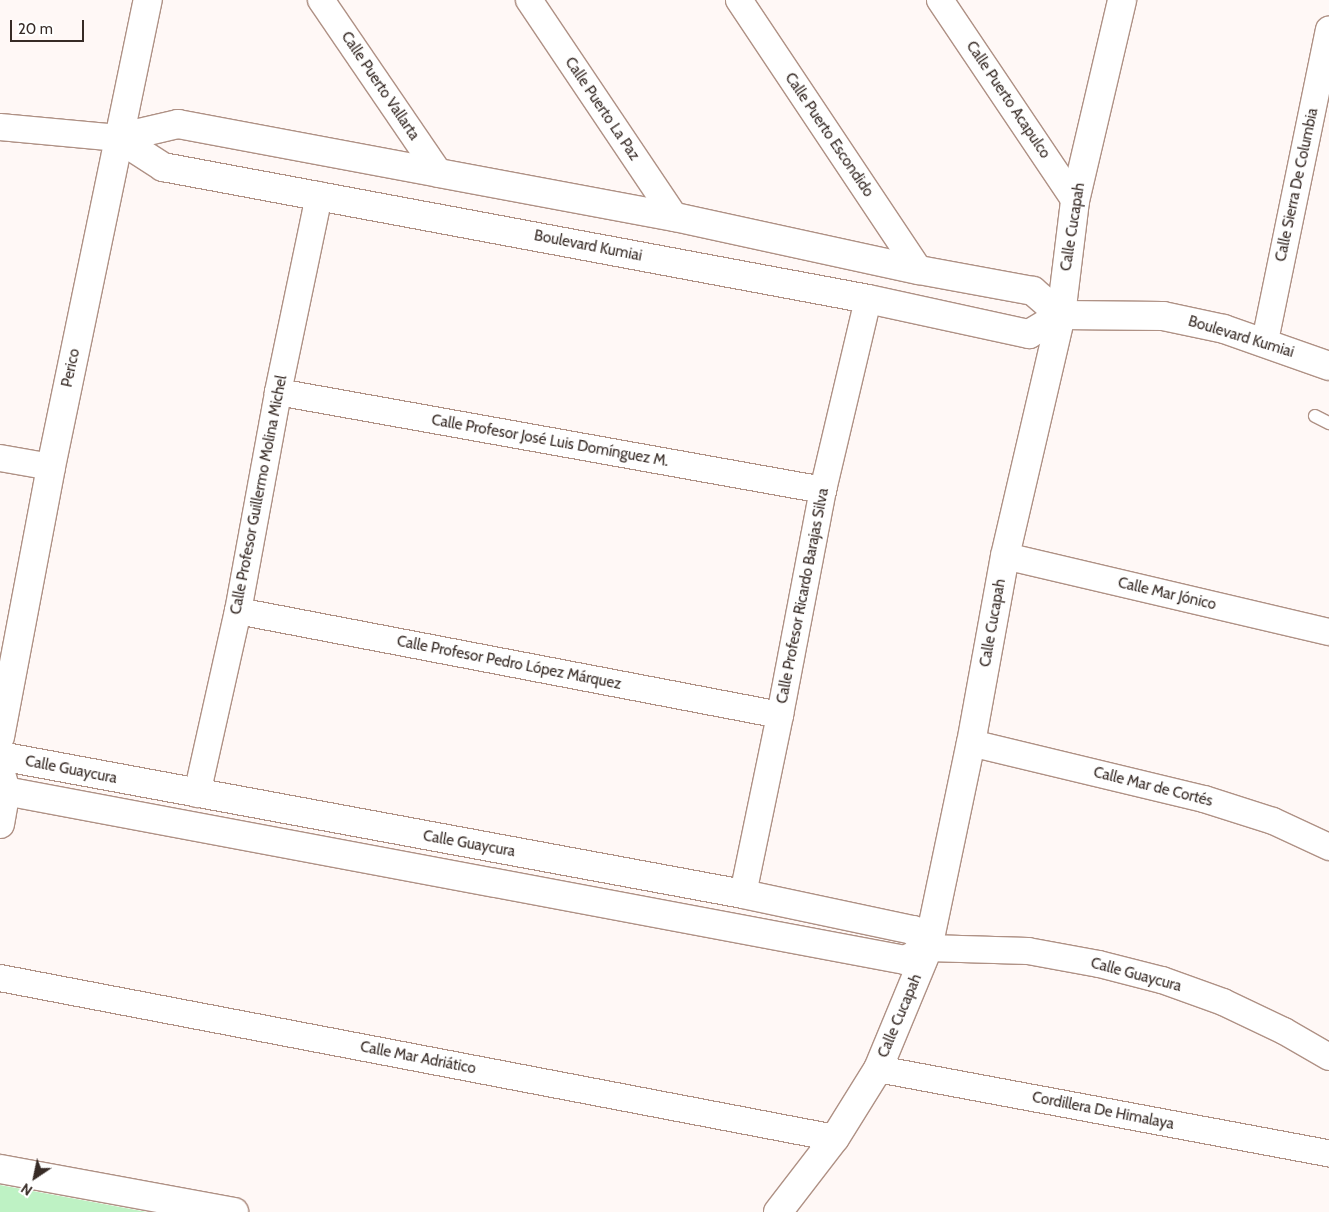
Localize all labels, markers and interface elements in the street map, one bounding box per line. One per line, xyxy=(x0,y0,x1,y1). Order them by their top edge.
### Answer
scale bar xyxy=(12,10,86,42)
text: 20 m xyxy=(18,20,53,38)
street label: Calle Puerto Vallarta xyxy=(337,28,423,144)
street label: Calle Puerto Acapulco xyxy=(962,38,1054,162)
street label: Calle Puerto La Paz xyxy=(561,54,643,164)
street label: Calle Puerto Escondido xyxy=(781,70,877,200)
street label: Calle Sierra De Columbia xyxy=(1272,107,1322,263)
street label: Calle Cucapah xyxy=(1057,182,1089,272)
street label: Boulevard Kumiai xyxy=(532,227,644,265)
street label: Boulevard Kumiai xyxy=(1186,312,1296,362)
street label: Perico xyxy=(58,347,84,389)
street label: Calle Profesor Guillermo Molina Michel xyxy=(227,374,291,616)
street label: Calle Profesor José Luis Domínguez M. xyxy=(430,411,670,471)
street label: Calle Profesor Ricardo Barajas Silva xyxy=(773,487,833,705)
street label: Calle Mar Jónico xyxy=(1116,574,1218,614)
street label: Calle Cucapah xyxy=(976,578,1010,668)
street label: Calle Profesor Pedro López Márquez xyxy=(395,632,623,694)
street label: Calle Guaycura xyxy=(24,752,118,788)
street label: Calle Mar de Cortés xyxy=(1092,763,1214,811)
street label: Calle Guaycura xyxy=(422,827,516,861)
street label: Calle Guaycura xyxy=(1089,954,1183,996)
street label: Calle Cucapah xyxy=(874,971,926,1061)
street label: Calle Mar Adriático xyxy=(359,1038,477,1078)
street label: Cordillera De Himalaya xyxy=(1031,1088,1175,1134)
north arrow xyxy=(10,1152,60,1202)
text: N xyxy=(17,1179,36,1200)

